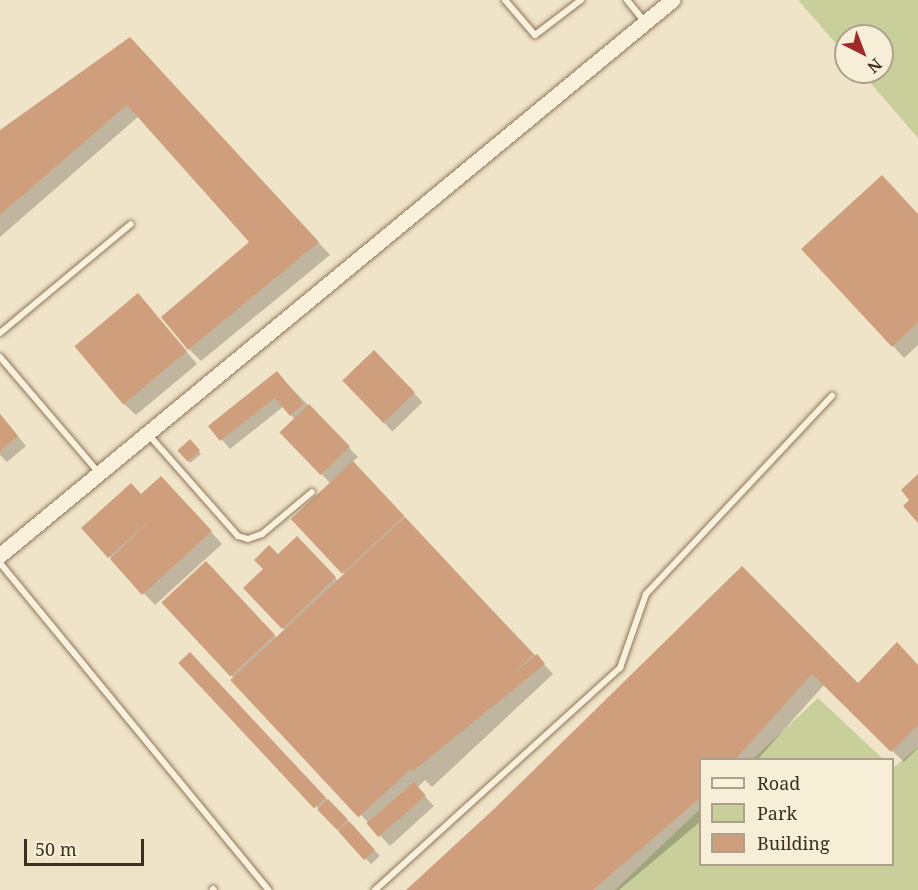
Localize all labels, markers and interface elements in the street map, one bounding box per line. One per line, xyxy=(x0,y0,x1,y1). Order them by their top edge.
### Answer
north arrow xyxy=(834,24,894,84)
text: N xyxy=(863,53,887,78)
legend xyxy=(699,758,894,866)
text: Road xyxy=(757,771,800,795)
text: Park xyxy=(757,801,797,825)
scale bar xyxy=(27,827,147,865)
text: Building xyxy=(757,831,830,855)
text: 50 m xyxy=(35,837,77,861)

